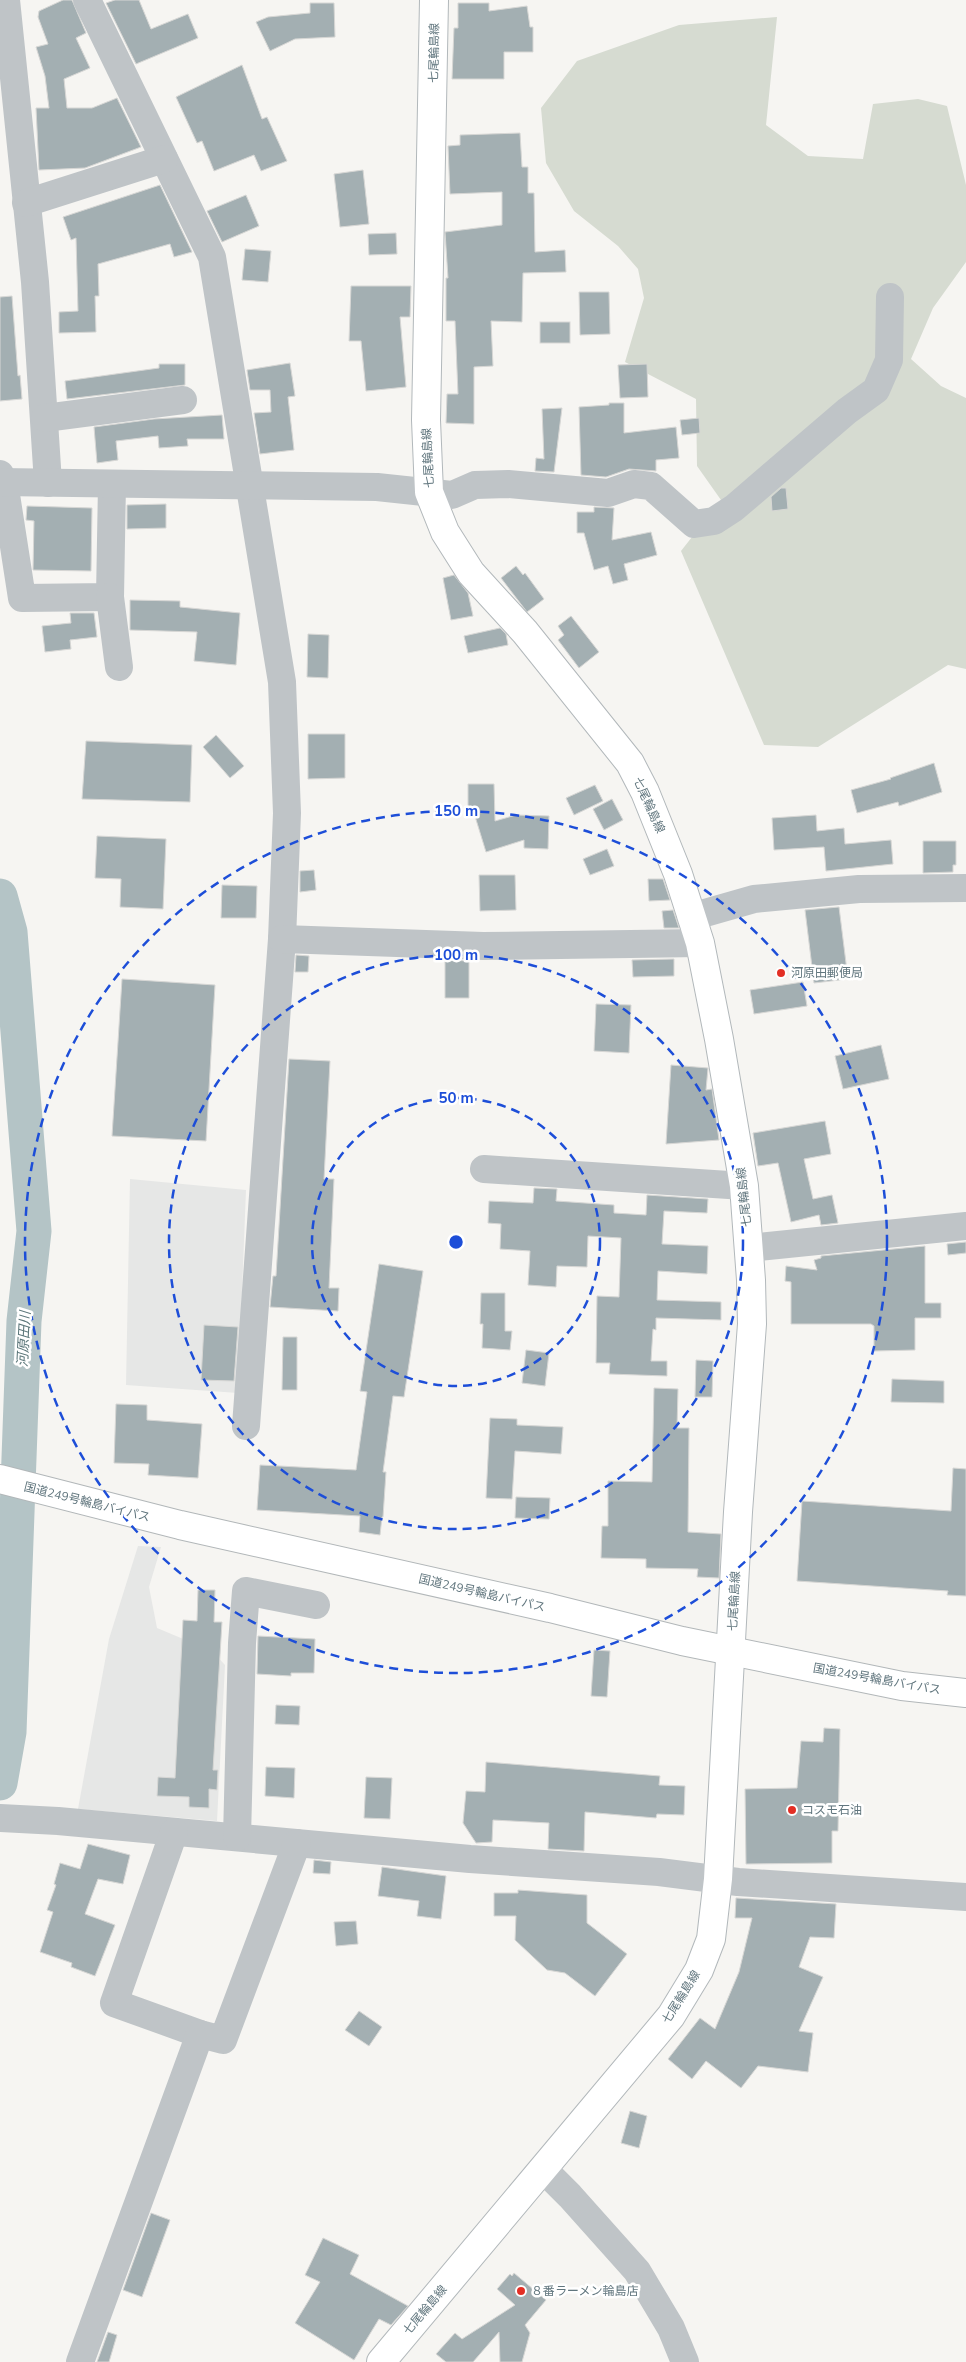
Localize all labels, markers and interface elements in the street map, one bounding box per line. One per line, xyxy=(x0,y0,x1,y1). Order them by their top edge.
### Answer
street label: 七尾輪島線 xyxy=(425,23,443,83)
street label: 七尾輪島線 xyxy=(418,428,438,488)
street label: 七尾輪島線 xyxy=(629,774,669,836)
text: 150 m xyxy=(434,801,478,821)
text: 100 m xyxy=(434,945,478,965)
place label: 河原田郵便局 xyxy=(791,965,863,981)
marker: 河原田郵便局 xyxy=(775,967,787,979)
text: 50 m xyxy=(438,1088,474,1108)
street label: 七尾輪島線 xyxy=(733,1166,755,1228)
centre of rings xyxy=(447,1233,465,1251)
water label: 河原田川 xyxy=(13,1309,35,1367)
street label: 国道249号輪島バイパス xyxy=(22,1479,152,1525)
street label: 国道249号輪島バイパス xyxy=(417,1571,547,1615)
street label: 七尾輪島線 xyxy=(724,1571,744,1631)
street label: 国道249号輪島バイパス xyxy=(812,1660,942,1698)
place label: コスモ石油 xyxy=(802,1802,862,1818)
marker: コスモ石油 xyxy=(786,1804,798,1816)
street label: 七尾輪島線 xyxy=(658,1967,704,2027)
street label: 七尾輪島線 xyxy=(400,2282,450,2338)
place label: ８番ラーメン輪島店 xyxy=(531,2283,639,2299)
marker: ８番ラーメン輪島店 xyxy=(515,2285,527,2297)

